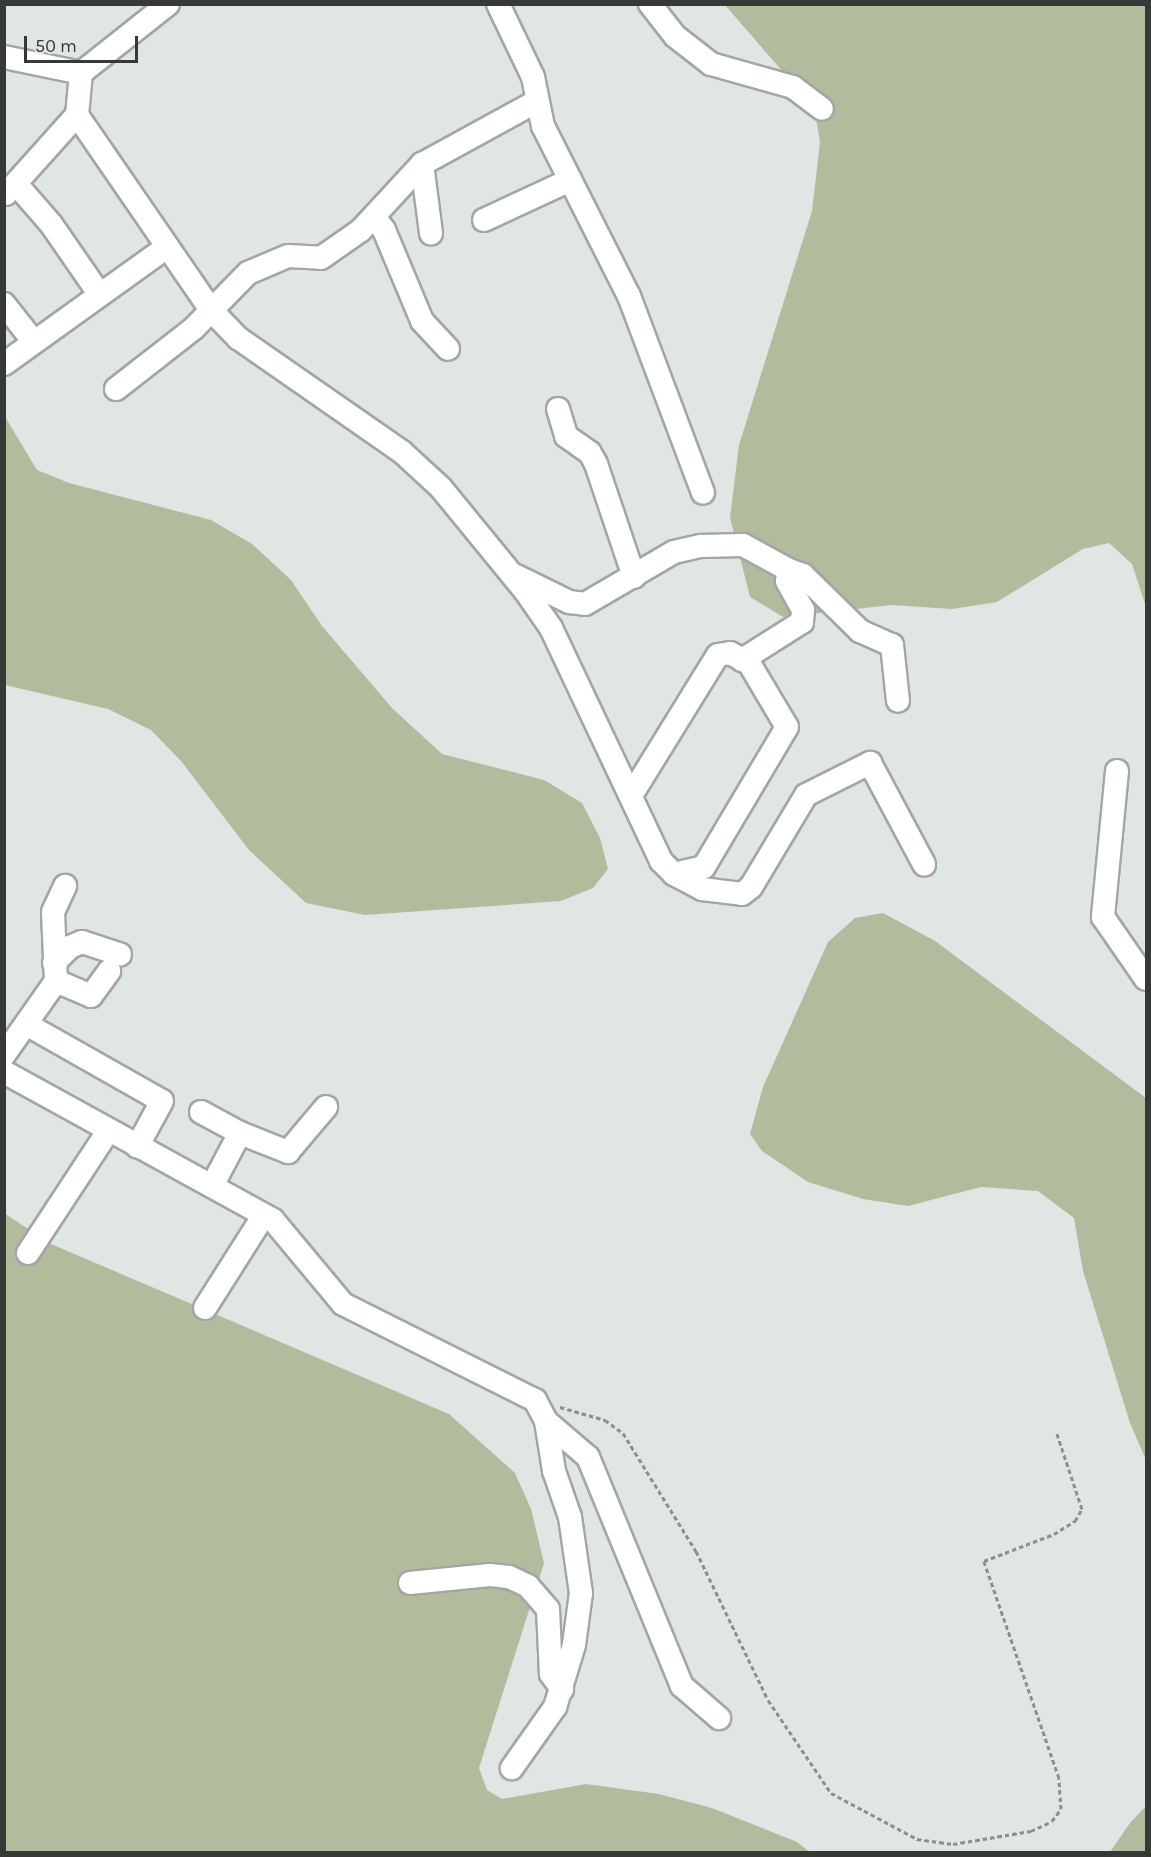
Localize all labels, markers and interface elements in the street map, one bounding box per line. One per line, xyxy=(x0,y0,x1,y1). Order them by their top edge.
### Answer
scale bar xyxy=(27,24,141,62)
text: 50 m xyxy=(35,35,77,57)

